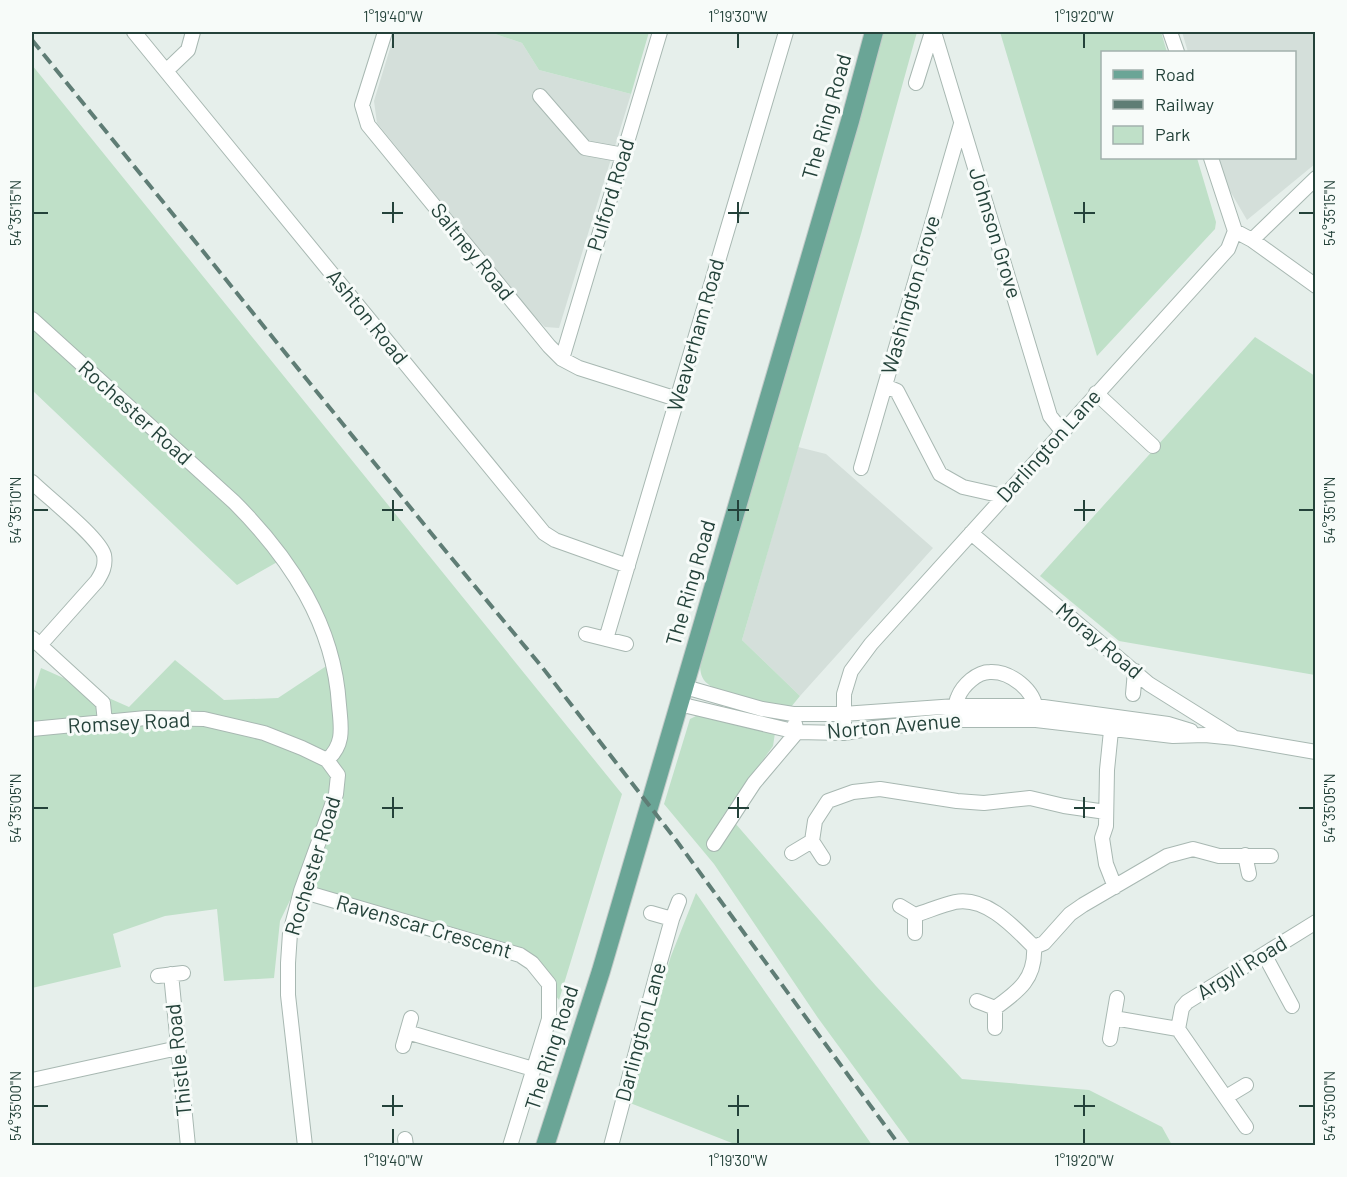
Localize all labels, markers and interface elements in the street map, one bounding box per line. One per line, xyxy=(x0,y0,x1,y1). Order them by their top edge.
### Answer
text: 1°19'40"W xyxy=(363,7,423,25)
text: 1°19'30"W xyxy=(708,7,768,25)
text: 1°19'20"W xyxy=(1054,7,1114,25)
street label: The Ring Road xyxy=(796,51,855,182)
legend xyxy=(1101,51,1296,159)
text: Road xyxy=(1155,63,1195,85)
text: Railway xyxy=(1155,93,1214,115)
text: Park xyxy=(1155,123,1190,145)
street label: Pulford Road xyxy=(581,135,638,254)
street label: Johnson Grove xyxy=(965,164,1028,301)
text: 54°35'15"N xyxy=(6,180,24,246)
text: 54°35'15"N xyxy=(1320,180,1338,246)
street label: Saltney Road xyxy=(426,197,520,305)
street label: Washington Grove xyxy=(875,212,944,377)
street label: Weaverham Road xyxy=(661,255,728,414)
street label: Ashton Road xyxy=(322,264,414,369)
street label: Rochester Road xyxy=(74,354,198,469)
street label: Darlington Lane xyxy=(991,383,1105,507)
text: 54°35'10"N xyxy=(6,477,24,543)
text: 54°35'10"N xyxy=(1320,477,1338,543)
street label: The Ring Road xyxy=(660,517,719,648)
street label: Moray Road xyxy=(1052,597,1148,683)
street label: Romsey Road xyxy=(67,706,191,737)
street label: Norton Avenue xyxy=(826,706,962,743)
text: 54°35'05"N xyxy=(6,773,24,843)
text: 54°35'05"N xyxy=(1320,773,1338,843)
street label: Rochester Road xyxy=(279,793,345,938)
street label: Ravenscar Crescent xyxy=(334,889,515,963)
street label: Argyll Road xyxy=(1192,929,1291,1004)
street label: Darlington Lane xyxy=(609,959,670,1104)
street label: The Ring Road xyxy=(519,982,583,1113)
street label: Thistle Road xyxy=(159,1003,196,1118)
text: 54°35'00"N xyxy=(6,1071,24,1141)
text: 54°35'00"N xyxy=(1320,1071,1338,1141)
text: 1°19'40"W xyxy=(363,1151,423,1169)
text: 1°19'30"W xyxy=(708,1151,768,1169)
text: 1°19'20"W xyxy=(1054,1151,1114,1169)

